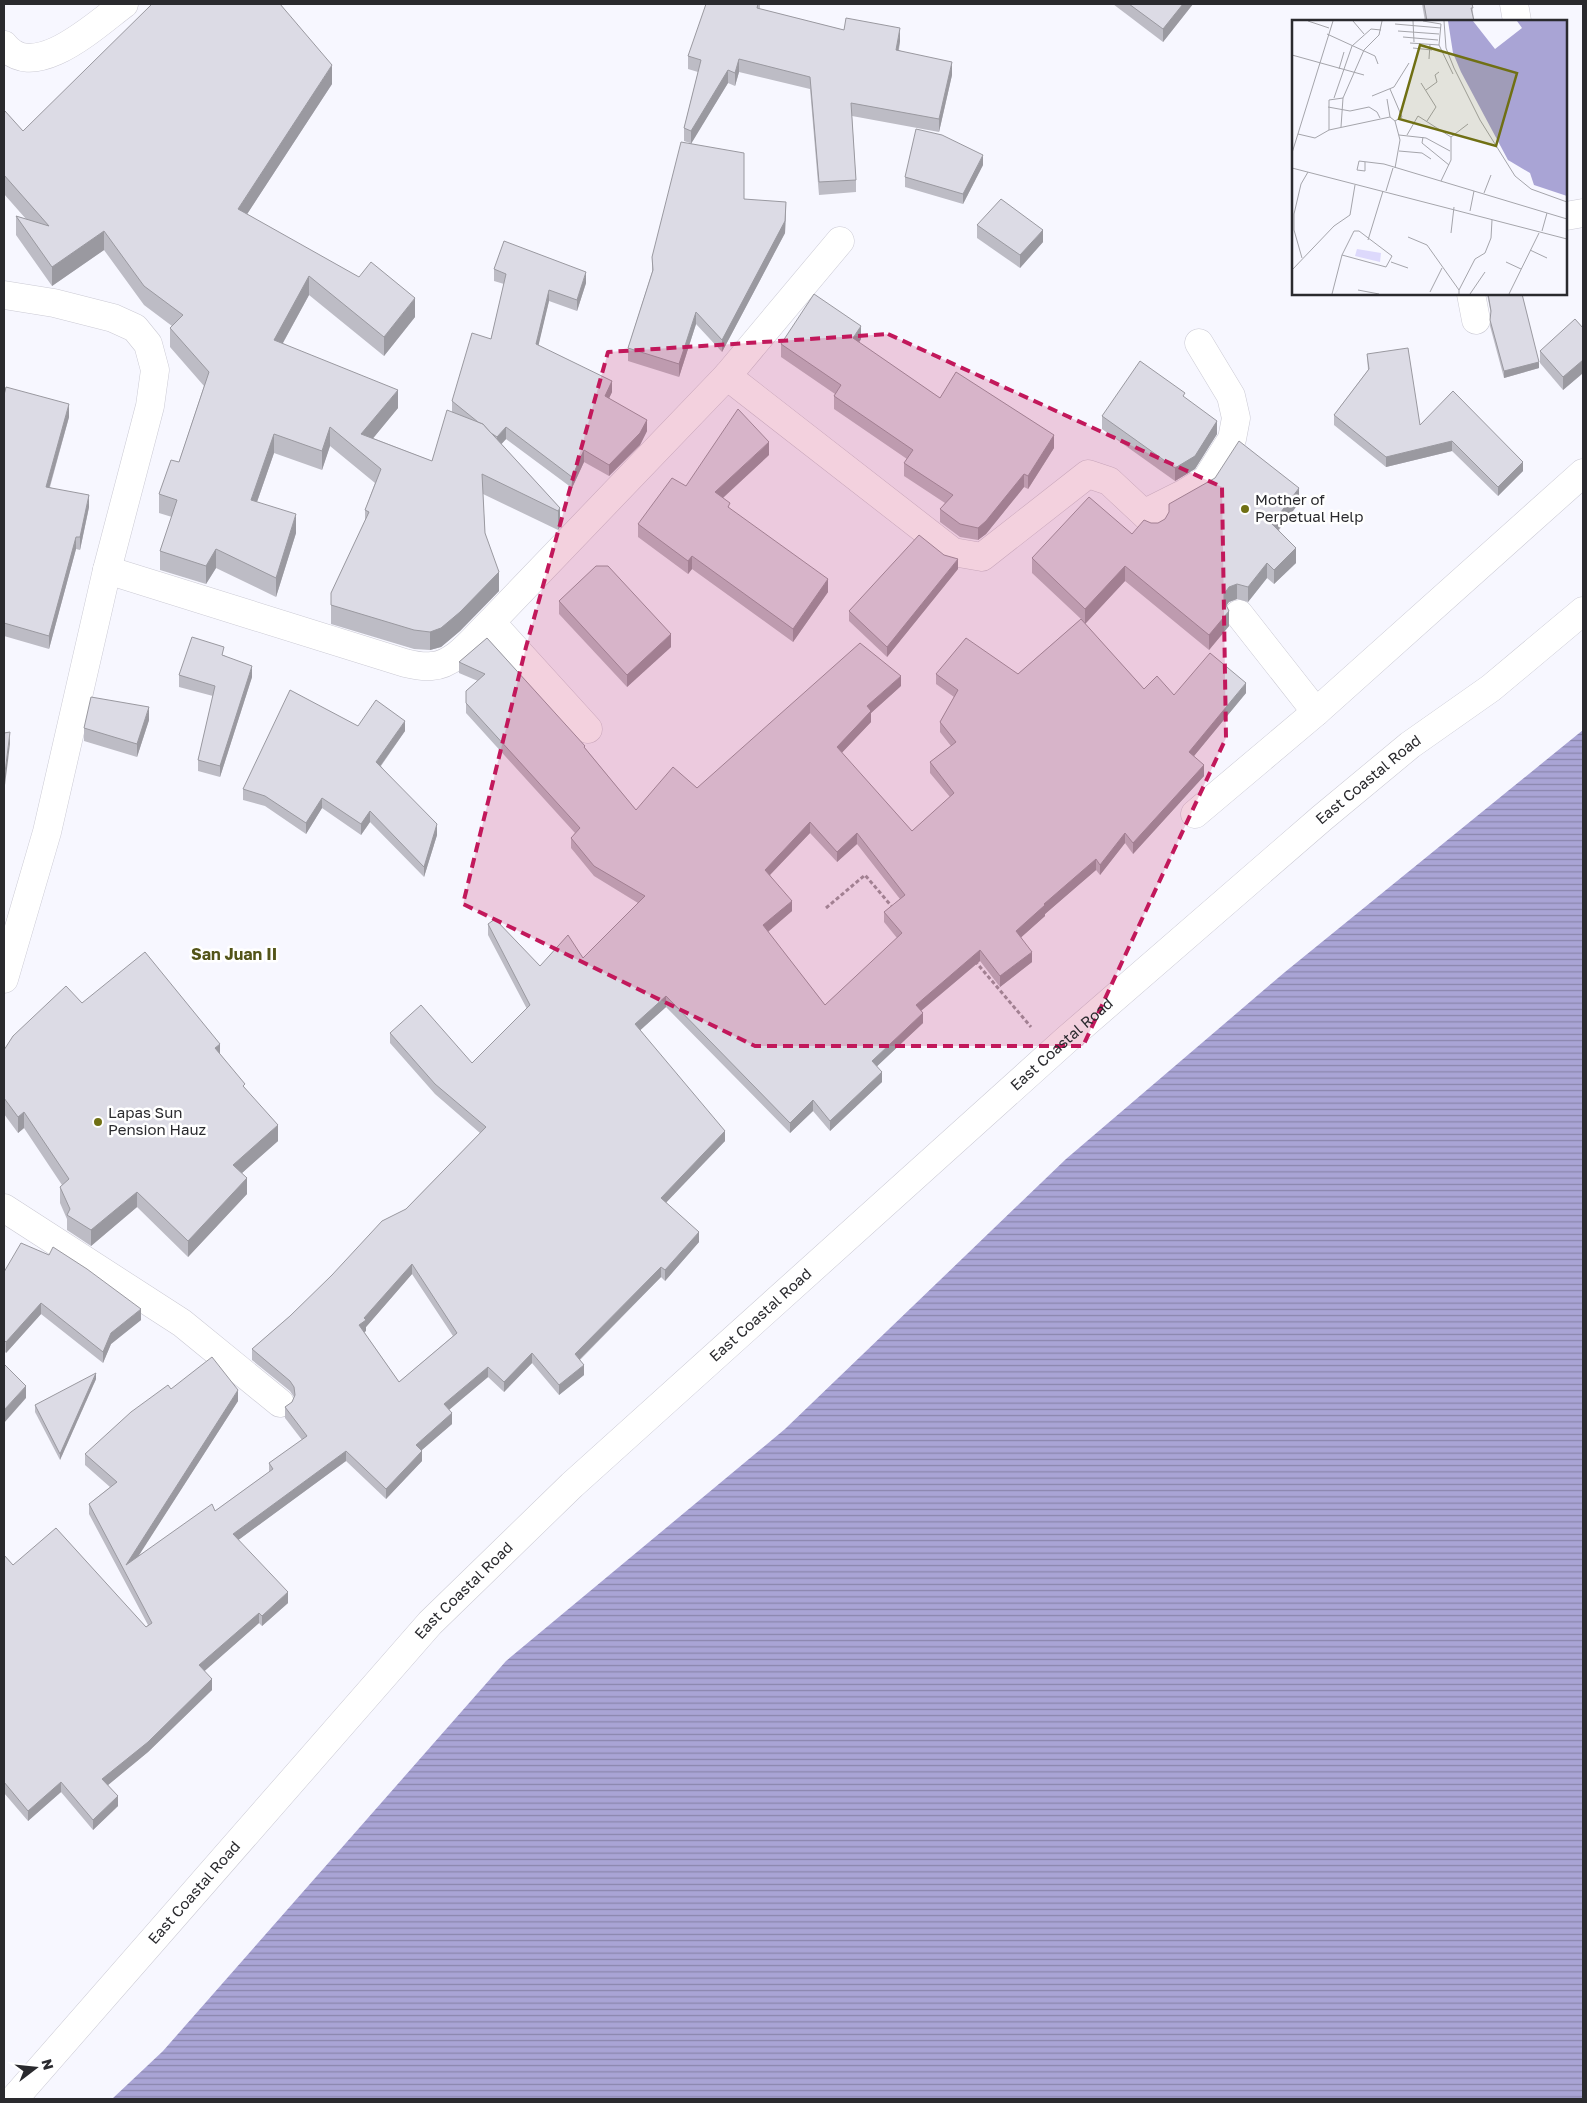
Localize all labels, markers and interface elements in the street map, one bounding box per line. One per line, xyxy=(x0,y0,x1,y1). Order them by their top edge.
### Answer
inset map xyxy=(1292,20,1567,295)
place label: Mother of Perpetual Help xyxy=(1255,490,1363,525)
marker: Mother of Perpetual Help xyxy=(1239,503,1251,515)
street label: East Coastal Road xyxy=(1311,730,1424,828)
district label: San Juan II xyxy=(191,944,277,964)
street label: East Coastal Road xyxy=(1006,994,1116,1094)
place label: Lapas Sun Pension Hauz xyxy=(108,1103,206,1138)
marker: Lapas Sun Pension Hauz xyxy=(92,1116,104,1128)
street label: East Coastal Road xyxy=(705,1264,815,1365)
street label: East Coastal Road xyxy=(410,1538,516,1642)
street label: East Coastal Road xyxy=(144,1837,243,1947)
north arrow xyxy=(10,2043,60,2093)
text: N xyxy=(38,2057,58,2072)

